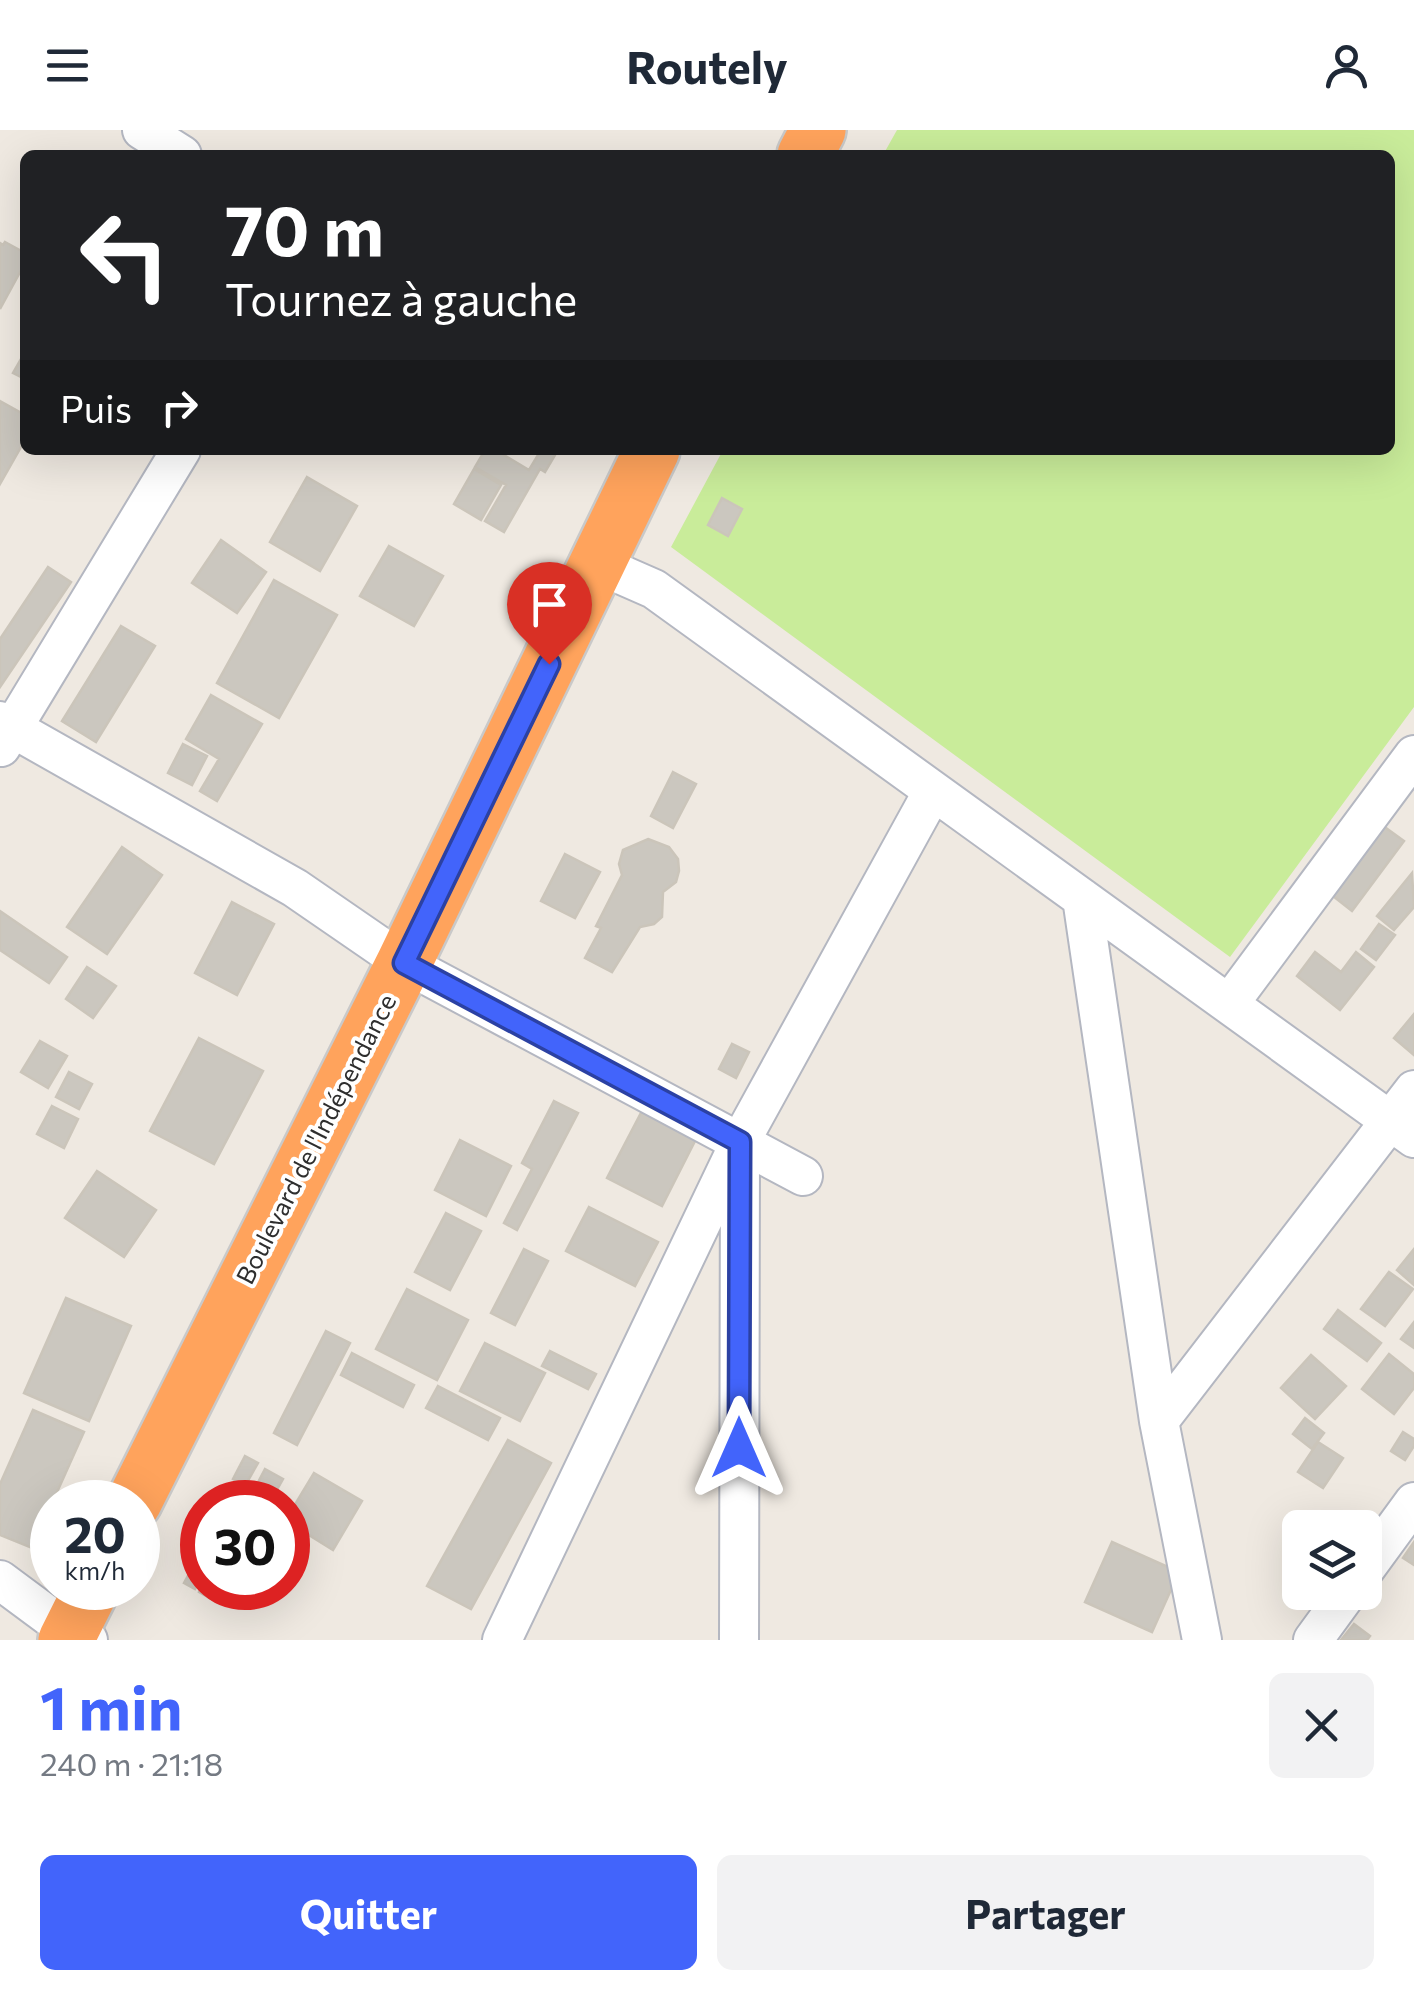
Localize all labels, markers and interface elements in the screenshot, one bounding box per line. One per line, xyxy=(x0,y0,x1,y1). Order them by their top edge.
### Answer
icon: menu xyxy=(40,38,95,93)
text: Routely xyxy=(626,38,788,93)
icon: person xyxy=(1319,38,1374,93)
text: 70 m xyxy=(225,185,384,270)
icon: left xyxy=(60,190,190,320)
text: Tournez à gauche xyxy=(225,270,577,325)
icon: right xyxy=(152,380,207,435)
text: Puis xyxy=(60,384,132,431)
pin xyxy=(507,562,592,665)
icon: arrive xyxy=(522,577,577,632)
street label: Boulevard de l'Indépendance xyxy=(229,989,401,1288)
position arrow xyxy=(687,1396,791,1500)
speed limit sign: 30 xyxy=(180,1480,310,1610)
text: 20 xyxy=(64,1502,126,1563)
map controls xyxy=(1282,1510,1382,1610)
button: layers xyxy=(1282,1510,1382,1610)
text: km/h xyxy=(65,1555,125,1585)
text: 1 min xyxy=(40,1669,182,1742)
button: close xyxy=(1269,1673,1374,1778)
text: 240 m · 21:18 xyxy=(40,1743,223,1783)
button: Quitter xyxy=(40,1855,697,1970)
button: Partager xyxy=(717,1855,1374,1970)

